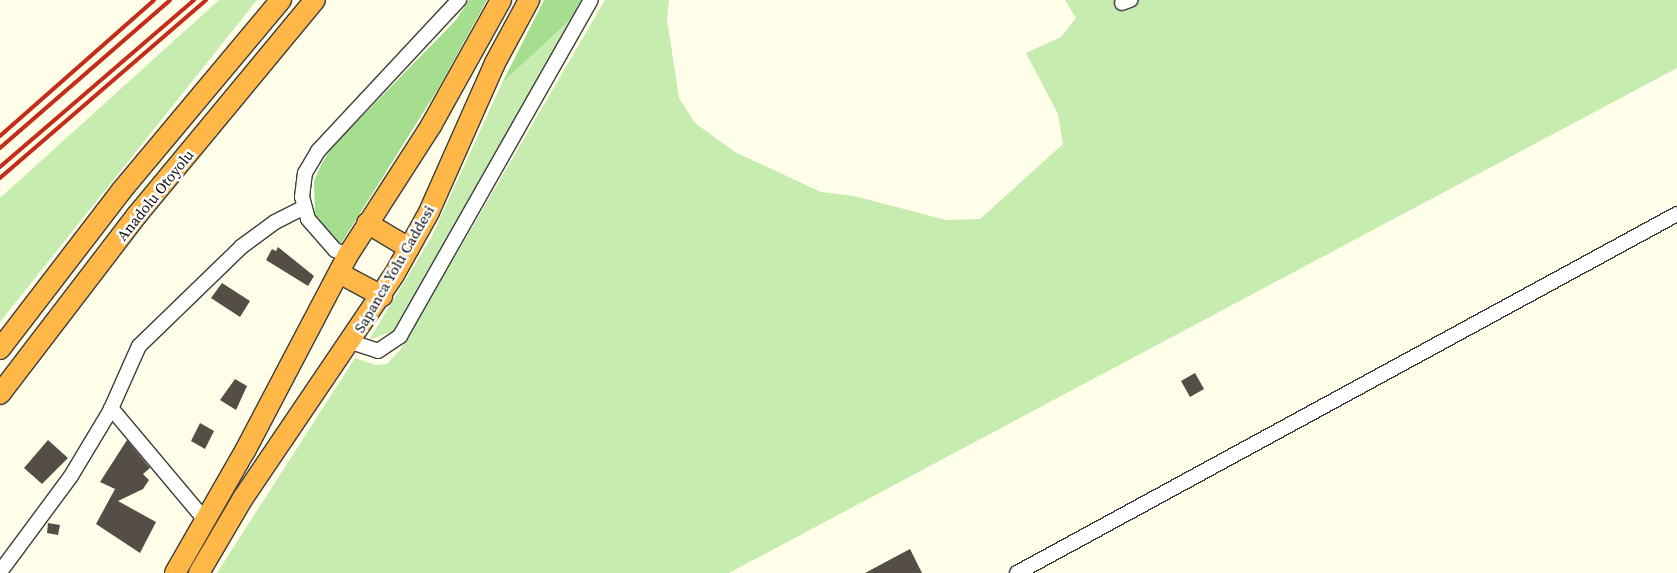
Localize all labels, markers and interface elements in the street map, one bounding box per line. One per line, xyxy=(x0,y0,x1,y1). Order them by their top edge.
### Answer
street label: Anadolu Otoyolu xyxy=(113,146,197,244)
street label: Sapanca Yolu Caddesi xyxy=(350,202,438,336)

